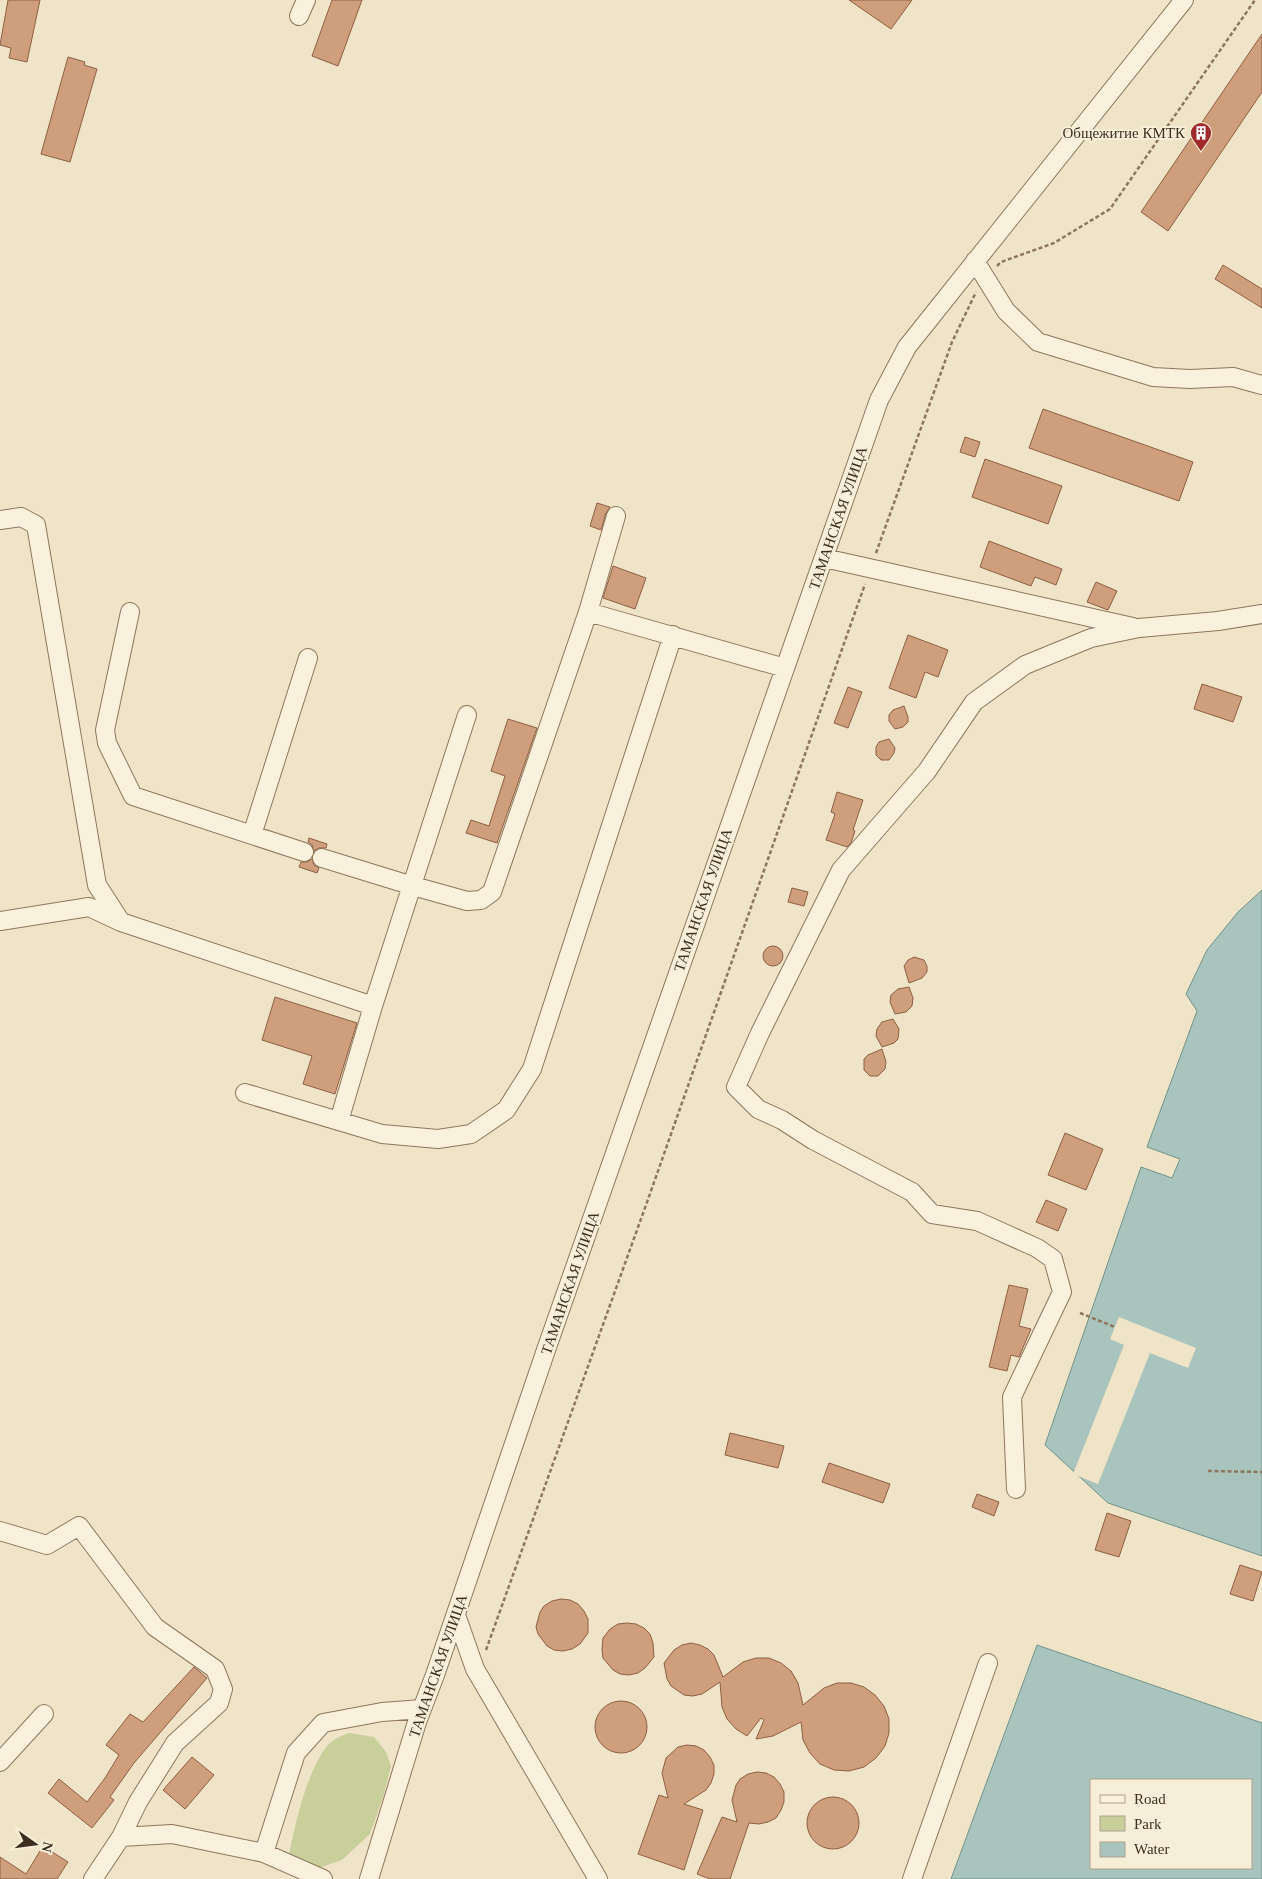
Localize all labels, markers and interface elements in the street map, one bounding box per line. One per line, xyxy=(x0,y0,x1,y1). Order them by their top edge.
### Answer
building icon: Общежитие КМТК xyxy=(1189,121,1213,152)
place label: Общежитие КМТК xyxy=(1062,125,1186,141)
street label: ТАМАНСКАЯ УЛИЦА xyxy=(806,444,870,592)
street label: ТАМАНСКАЯ УЛИЦА xyxy=(671,826,735,974)
street label: ТАМАНСКАЯ УЛИЦА xyxy=(538,1209,602,1357)
street label: ТАМАНСКАЯ УЛИЦА xyxy=(406,1592,470,1740)
legend xyxy=(1090,1779,1252,1869)
text: Road xyxy=(1134,1791,1166,1807)
text: Park xyxy=(1134,1816,1162,1832)
north arrow xyxy=(10,1819,60,1869)
text: N xyxy=(39,1840,56,1854)
text: Water xyxy=(1134,1841,1169,1857)

